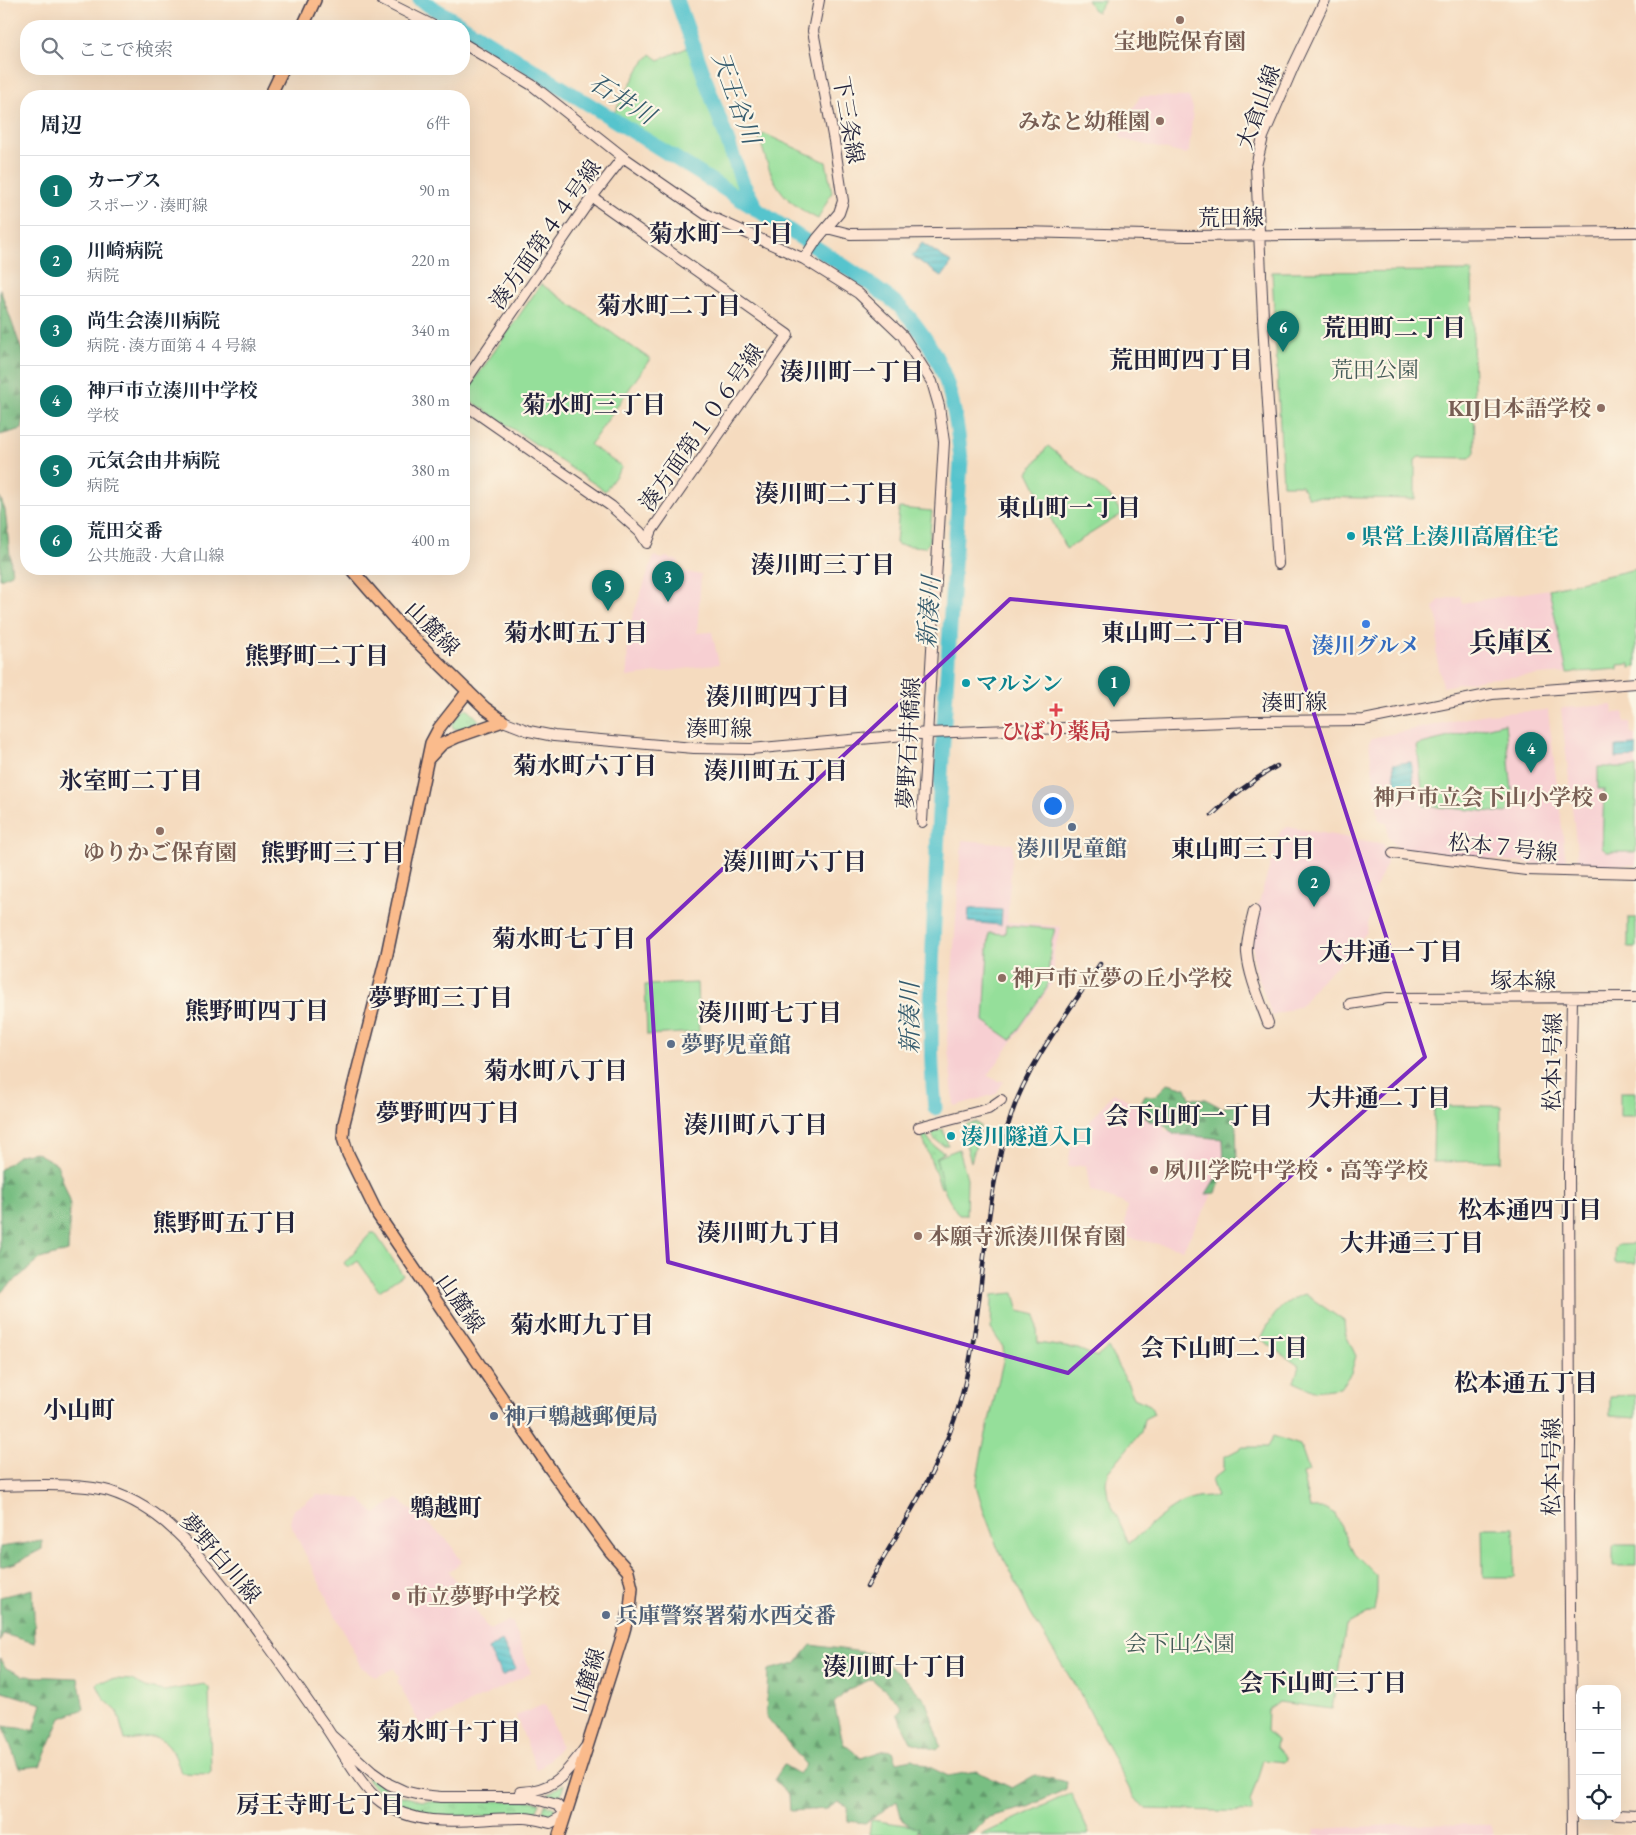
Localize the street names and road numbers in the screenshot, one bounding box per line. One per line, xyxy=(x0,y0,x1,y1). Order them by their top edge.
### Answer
street label: 大倉山線 xyxy=(1230,61,1287,153)
street label: 下三条線 xyxy=(827,74,870,166)
street label: 湊方面第４４号線 xyxy=(483,154,608,315)
street label: 荒田線 xyxy=(1198,203,1264,232)
street label: 湊方面第１０６号線 xyxy=(633,338,770,517)
street label: 山麓線 xyxy=(399,595,466,662)
street label: 夢野石井橋線 xyxy=(891,676,926,810)
street label: 湊町線 xyxy=(1261,687,1327,718)
street label: 湊町線 xyxy=(686,714,752,743)
street label: 松本７号線 xyxy=(1447,827,1559,868)
street label: 塚本線 xyxy=(1490,966,1556,995)
street label: 松本1号線 xyxy=(1537,1012,1568,1112)
street label: 山麓線 xyxy=(430,1268,491,1339)
street label: 松本1号線 xyxy=(1537,1418,1566,1516)
street label: 夢野白川線 xyxy=(174,1507,268,1609)
street label: 山麓線 xyxy=(563,1644,611,1716)

